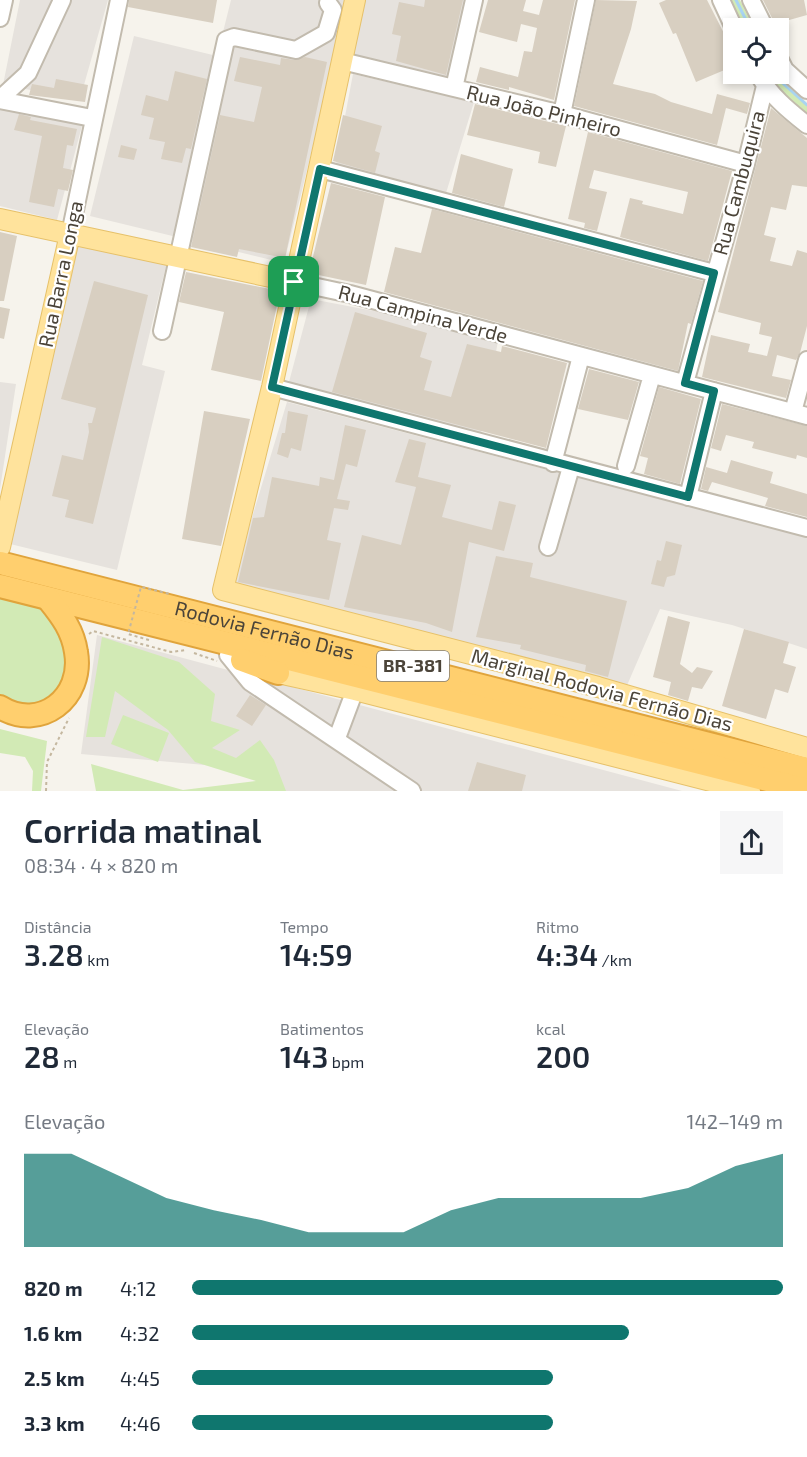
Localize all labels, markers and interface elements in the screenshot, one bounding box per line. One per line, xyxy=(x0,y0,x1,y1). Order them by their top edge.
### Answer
map controls xyxy=(723,18,789,84)
button: locate xyxy=(723,18,789,84)
street label: Rua João Pinheiro xyxy=(464,79,624,141)
street label: Rua Cambuquira xyxy=(707,108,769,258)
street label: Rua Barra Longa xyxy=(33,198,87,349)
pin xyxy=(268,256,319,307)
icon: arrive xyxy=(277,265,310,298)
street label: Rua Campina Verde xyxy=(336,279,511,347)
street label: Rodovia Fernão Dias xyxy=(172,595,357,664)
street label: Marginal Rodovia Fernão Dias xyxy=(469,643,735,735)
road number: BR-381 xyxy=(377,651,449,681)
text: Corrida matinal xyxy=(24,810,261,850)
button: share xyxy=(720,811,783,874)
text: 08:34 · 4 × 820 m xyxy=(24,853,178,877)
text: Distância xyxy=(24,917,91,936)
text: Tempo xyxy=(280,917,328,936)
text: Ritmo xyxy=(536,917,579,936)
text: 3.28 xyxy=(24,936,84,972)
text: 14:59 xyxy=(280,936,353,972)
text: 4:34 xyxy=(536,936,598,972)
text: km xyxy=(84,950,109,969)
text: /km xyxy=(598,950,632,969)
text: Elevação xyxy=(24,1019,89,1038)
text: Batimentos xyxy=(280,1019,364,1038)
text: kcal xyxy=(536,1019,565,1038)
text: 28 xyxy=(24,1038,60,1074)
text: 143 xyxy=(280,1038,328,1074)
text: 200 xyxy=(536,1038,590,1074)
text: m xyxy=(60,1052,77,1071)
text: bpm xyxy=(328,1052,364,1071)
text: Elevação xyxy=(24,1109,105,1133)
text: 142–149 m xyxy=(687,1109,783,1133)
text: 820 m xyxy=(24,1276,83,1300)
text: 4:12 xyxy=(120,1276,156,1300)
text: 1.6 km xyxy=(24,1321,82,1345)
text: 4:32 xyxy=(120,1321,159,1345)
text: 2.5 km xyxy=(24,1366,85,1390)
text: 4:45 xyxy=(120,1366,160,1390)
text: 3.3 km xyxy=(24,1411,85,1435)
text: 4:46 xyxy=(120,1411,161,1435)

